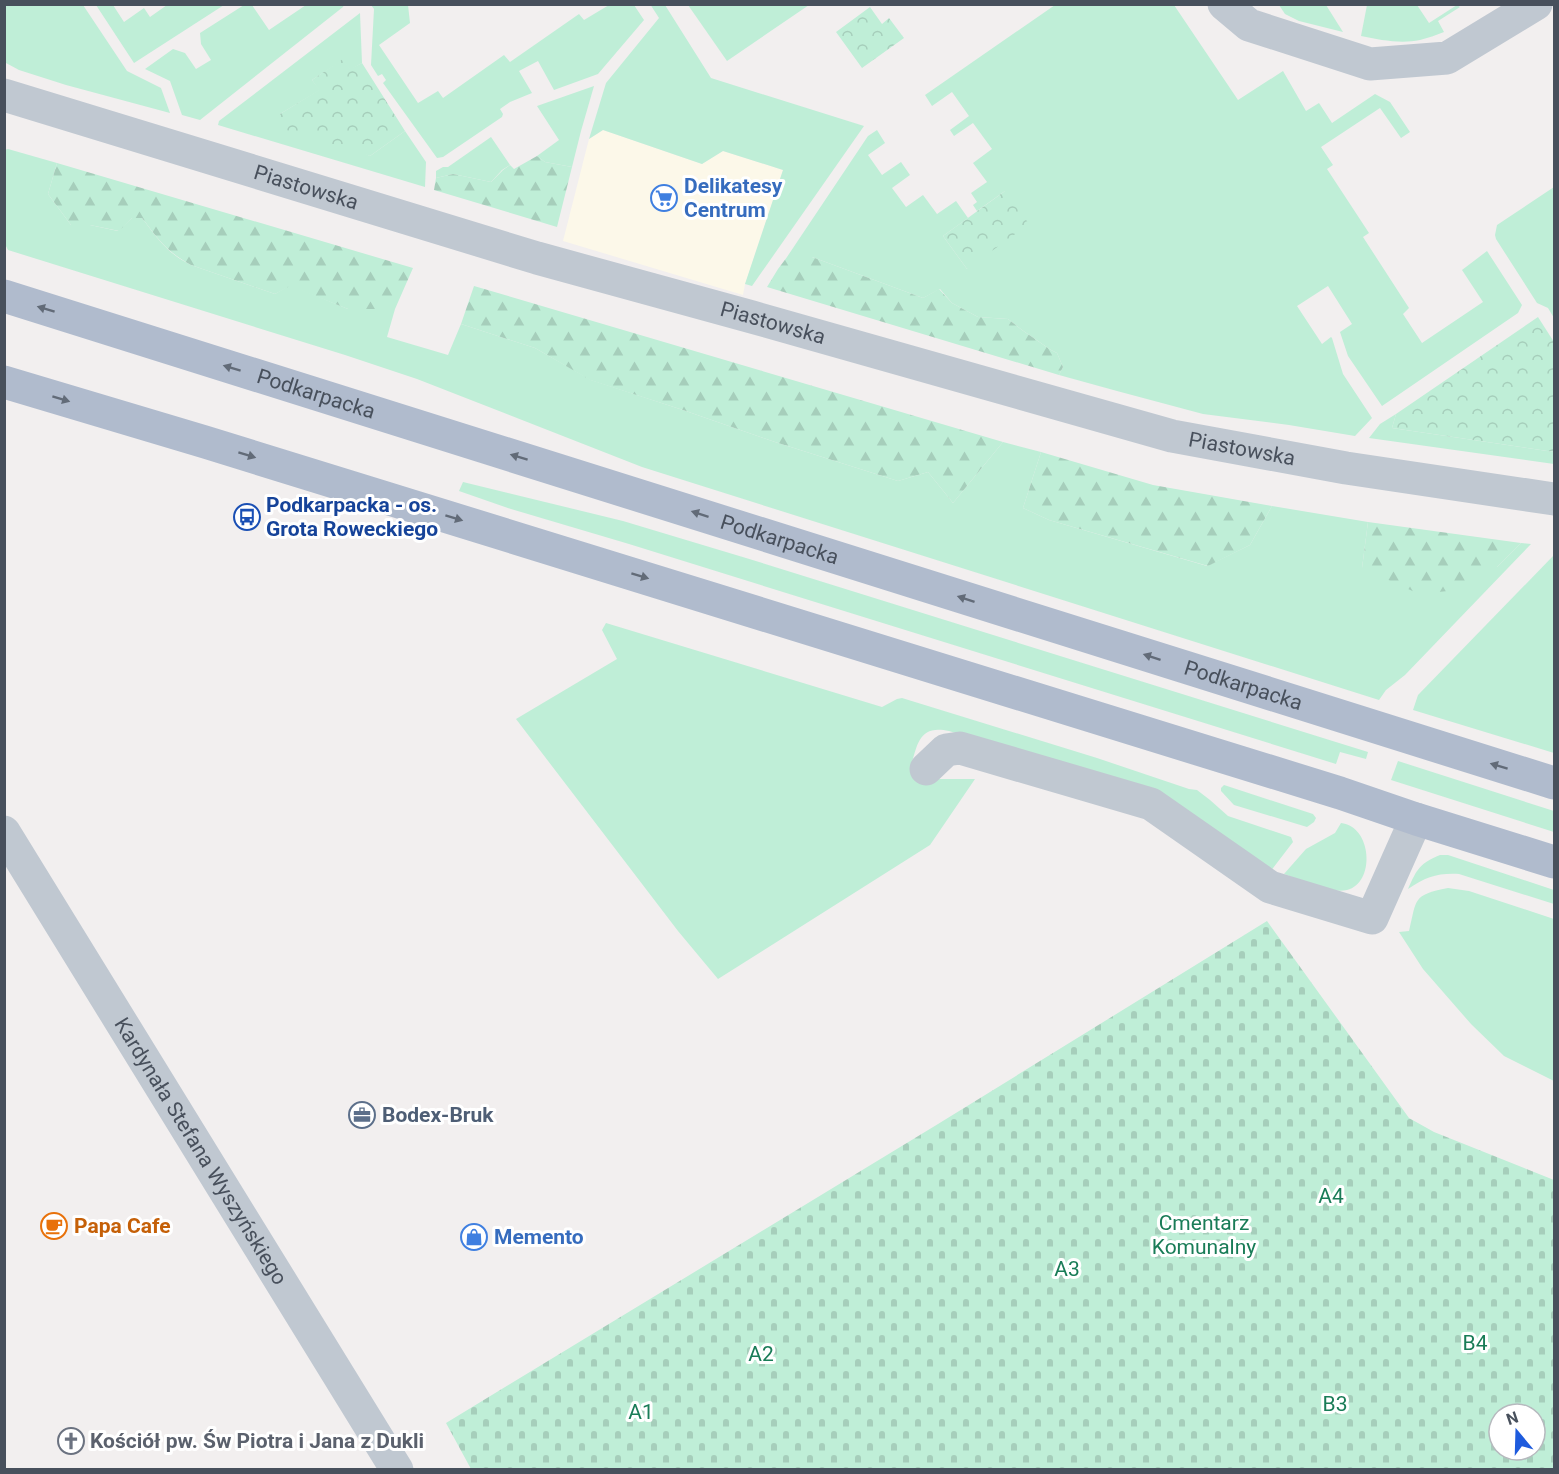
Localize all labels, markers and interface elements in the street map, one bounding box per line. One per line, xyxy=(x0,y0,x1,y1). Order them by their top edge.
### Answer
street label: Piastowska xyxy=(251,160,361,215)
place label: Delikatesy Centrum xyxy=(684,174,783,222)
supermarket icon: Delikatesy Centrum xyxy=(649,183,679,213)
street label: Piastowska xyxy=(718,297,828,349)
one-way arrow xyxy=(37,304,55,313)
one-way arrow xyxy=(223,362,241,372)
street label: Podkarpacka xyxy=(254,364,378,424)
one-way arrow xyxy=(52,395,70,404)
street label: Piastowska xyxy=(1187,427,1297,470)
one-way arrow xyxy=(238,451,256,460)
one-way arrow xyxy=(510,452,528,461)
place label: Podkarpacka - os. Grota Roweckiego xyxy=(266,493,438,541)
bus stop icon: Podkarpacka - os. Grota Roweckiego xyxy=(232,502,262,532)
one-way arrow xyxy=(691,509,709,519)
street label: Podkarpacka xyxy=(718,510,842,570)
one-way arrow xyxy=(445,514,463,523)
one-way arrow xyxy=(631,572,649,581)
one-way arrow xyxy=(957,593,975,603)
one-way arrow xyxy=(1143,652,1161,661)
street label: Podkarpacka xyxy=(1181,656,1305,715)
one-way arrow xyxy=(1490,761,1508,770)
street label: Kardynała Stefana Wyszyńskiego xyxy=(109,1013,292,1289)
office icon: Bodex-Bruk xyxy=(347,1100,377,1130)
place label: Bodex-Bruk xyxy=(382,1103,494,1127)
park label: A4 xyxy=(1318,1184,1344,1208)
cafe icon: Papa Cafe xyxy=(39,1211,69,1241)
park label: Cmentarz Komunalny xyxy=(1152,1211,1256,1259)
place label: Papa Cafe xyxy=(74,1214,171,1238)
shop icon: Memento xyxy=(459,1222,489,1252)
place label: Memento xyxy=(494,1225,584,1249)
park label: A3 xyxy=(1054,1257,1080,1281)
park label: B4 xyxy=(1463,1331,1488,1355)
park label: A2 xyxy=(748,1342,774,1366)
park label: B3 xyxy=(1323,1392,1347,1416)
park label: A1 xyxy=(628,1400,654,1424)
north arrow xyxy=(1487,1402,1547,1462)
text: N xyxy=(1504,1407,1521,1429)
church icon: Kościół pw. Św Piotra i Jana z Dukli xyxy=(56,1426,86,1456)
place label: Kościół pw. Św Piotra i Jana z Dukli xyxy=(90,1429,424,1453)

